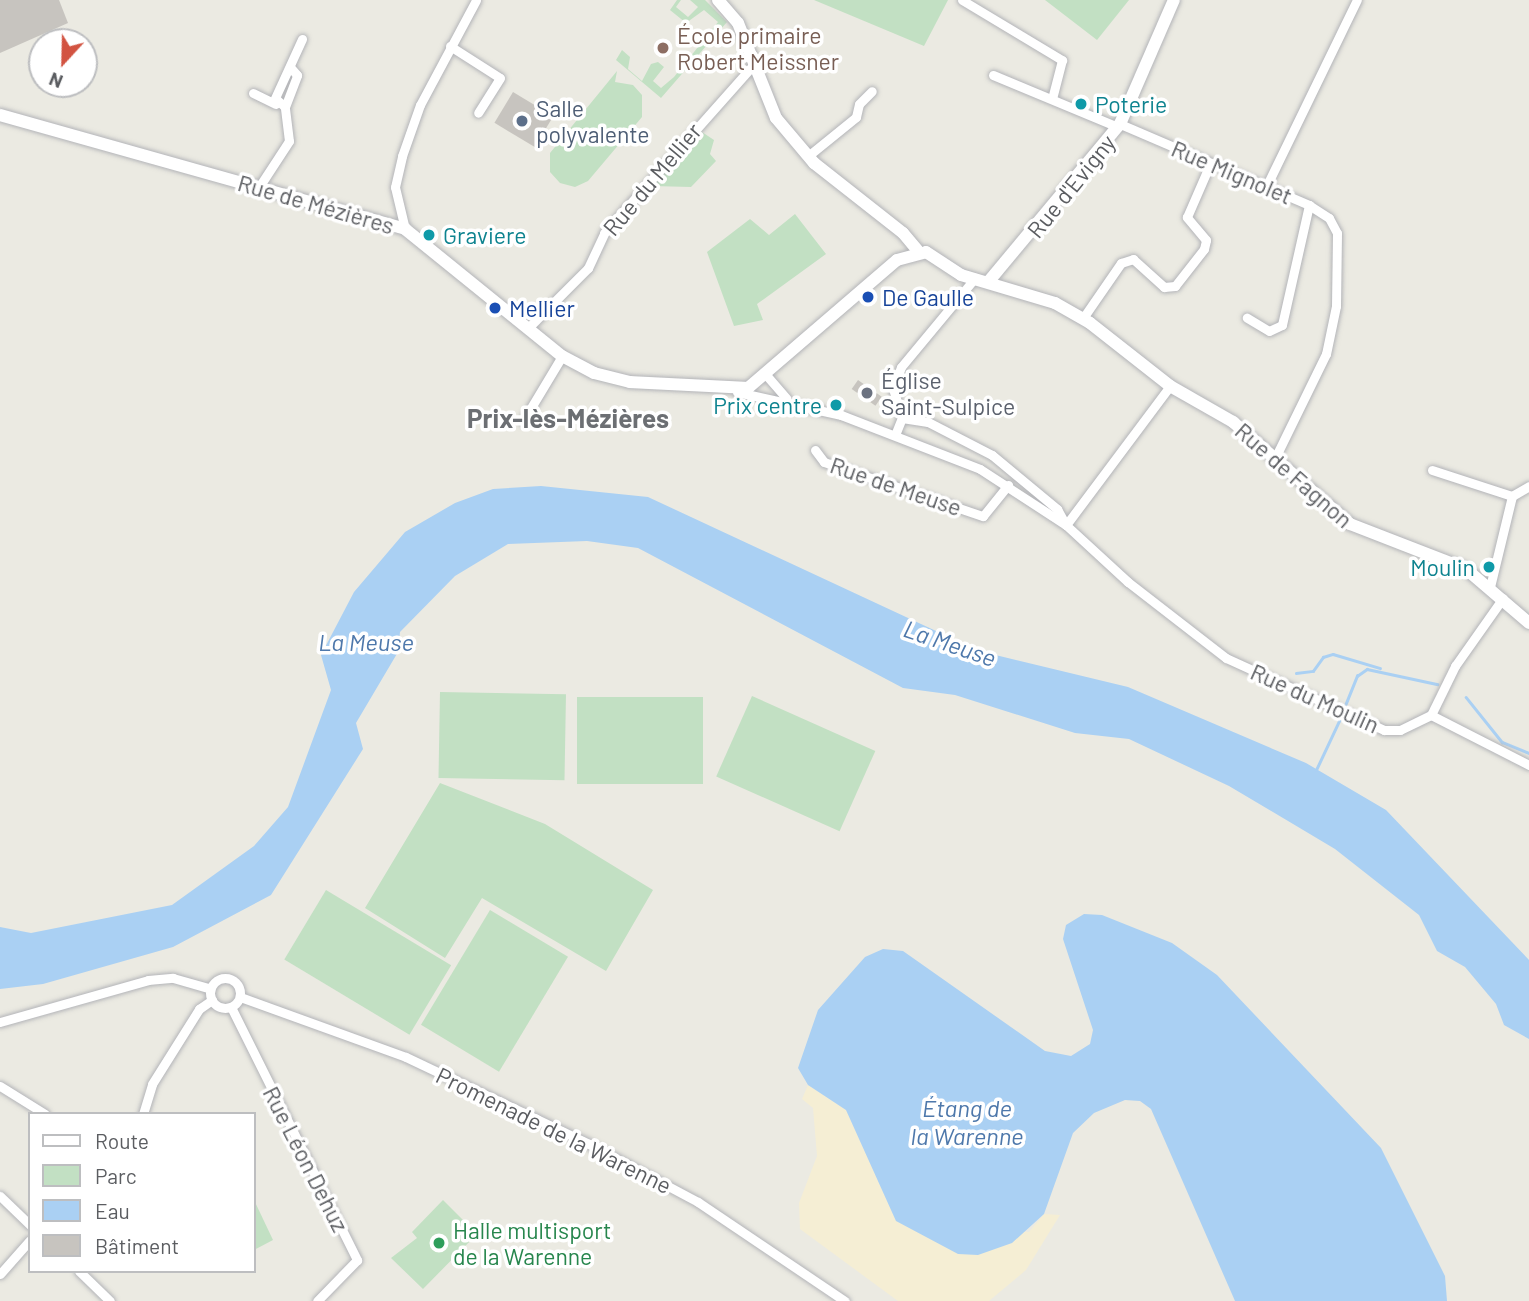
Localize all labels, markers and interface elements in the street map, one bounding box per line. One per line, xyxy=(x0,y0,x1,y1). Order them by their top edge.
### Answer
place label: École primaire Robert Meissner xyxy=(677,21,839,75)
north arrow xyxy=(28,28,98,98)
marker: École primaire Robert Meissner xyxy=(655,40,671,56)
text: N xyxy=(46,68,66,94)
place label: Poterie xyxy=(1095,90,1167,118)
place label: Salle polyvalente xyxy=(536,94,650,148)
marker: Poterie xyxy=(1073,96,1089,112)
marker: Salle polyvalente xyxy=(514,113,530,129)
street label: Rue du Mellier xyxy=(597,117,707,241)
street label: Rue d'Evigny xyxy=(1021,129,1121,243)
street label: Rue Mignolet xyxy=(1168,134,1296,210)
street label: Rue de Mézières xyxy=(235,169,397,239)
place label: Graviere xyxy=(443,221,527,249)
marker: Graviere xyxy=(421,227,437,243)
place label: De Gaulle xyxy=(882,283,974,311)
marker: De Gaulle xyxy=(860,289,876,305)
place label: Mellier xyxy=(509,294,575,322)
marker: Mellier xyxy=(487,300,503,316)
place label: Église Saint-Sulpice xyxy=(881,366,1015,420)
marker: Église Saint-Sulpice xyxy=(859,385,875,401)
place label: Prix centre xyxy=(713,391,822,419)
marker: Prix centre xyxy=(828,397,844,413)
district label: Prix-lès-Mézières xyxy=(467,402,669,434)
street label: Rue de Fagnon xyxy=(1230,417,1358,533)
street label: Rue de Meuse xyxy=(827,451,965,521)
place label: Moulin xyxy=(1410,553,1475,581)
marker: Moulin xyxy=(1481,559,1497,575)
water label: La Meuse xyxy=(900,614,1000,672)
water label: La Meuse xyxy=(318,628,414,656)
street label: Rue du Moulin xyxy=(1247,657,1383,739)
street label: Promenade de la Warenne xyxy=(432,1061,676,1199)
street label: Rue Léon Dehuz xyxy=(257,1082,355,1236)
water label: Étang de la Warenne xyxy=(911,1094,1023,1150)
legend xyxy=(28,1112,256,1273)
text: Route xyxy=(95,1128,149,1153)
text: Parc xyxy=(95,1163,137,1188)
text: Eau xyxy=(95,1198,130,1223)
place label: Halle multisport de la Warenne xyxy=(453,1216,611,1270)
text: Bâtiment xyxy=(95,1233,179,1258)
marker: Halle multisport de la Warenne xyxy=(431,1235,447,1251)

